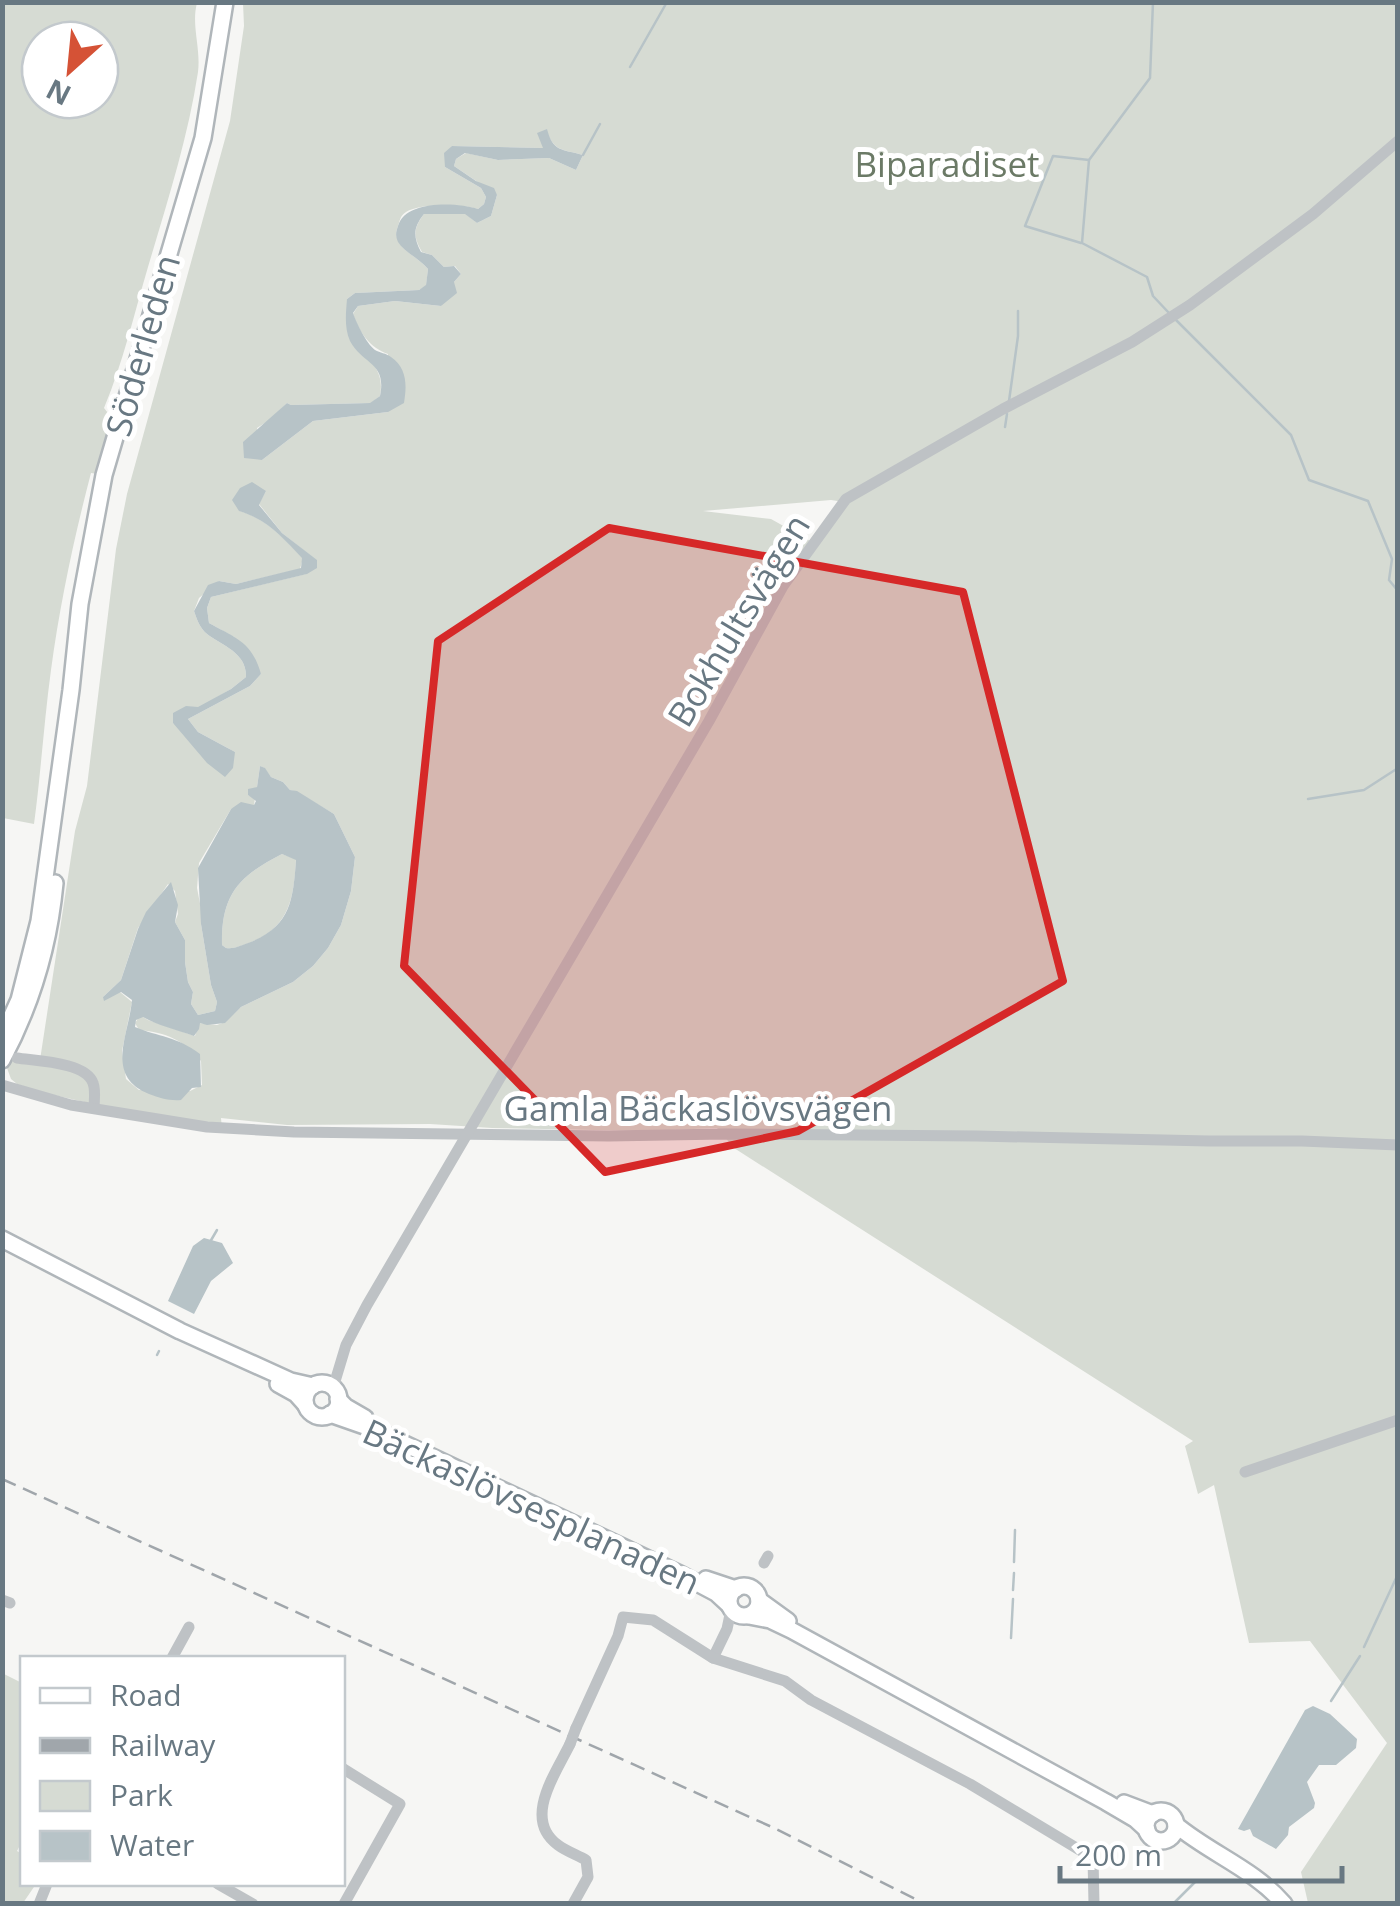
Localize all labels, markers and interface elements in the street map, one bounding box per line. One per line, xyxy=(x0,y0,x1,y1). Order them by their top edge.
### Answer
north arrow xyxy=(20,20,120,120)
text: N xyxy=(39,71,77,115)
park label: Biparadiset xyxy=(854,140,1040,187)
street label: Söderleden xyxy=(94,249,190,441)
street label: Bokhultsvägen xyxy=(656,505,820,735)
street label: Gamla Bäckaslövsvägen xyxy=(503,1084,893,1131)
street label: Bäckaslövsesplanaden xyxy=(356,1407,708,1605)
legend xyxy=(20,1656,345,1886)
text: Road xyxy=(110,1674,182,1715)
text: Railway xyxy=(110,1724,216,1765)
text: Park xyxy=(110,1774,173,1815)
scale bar xyxy=(1060,1821,1342,1883)
text: Water xyxy=(110,1824,194,1865)
text: 200 m xyxy=(1075,1834,1162,1875)

